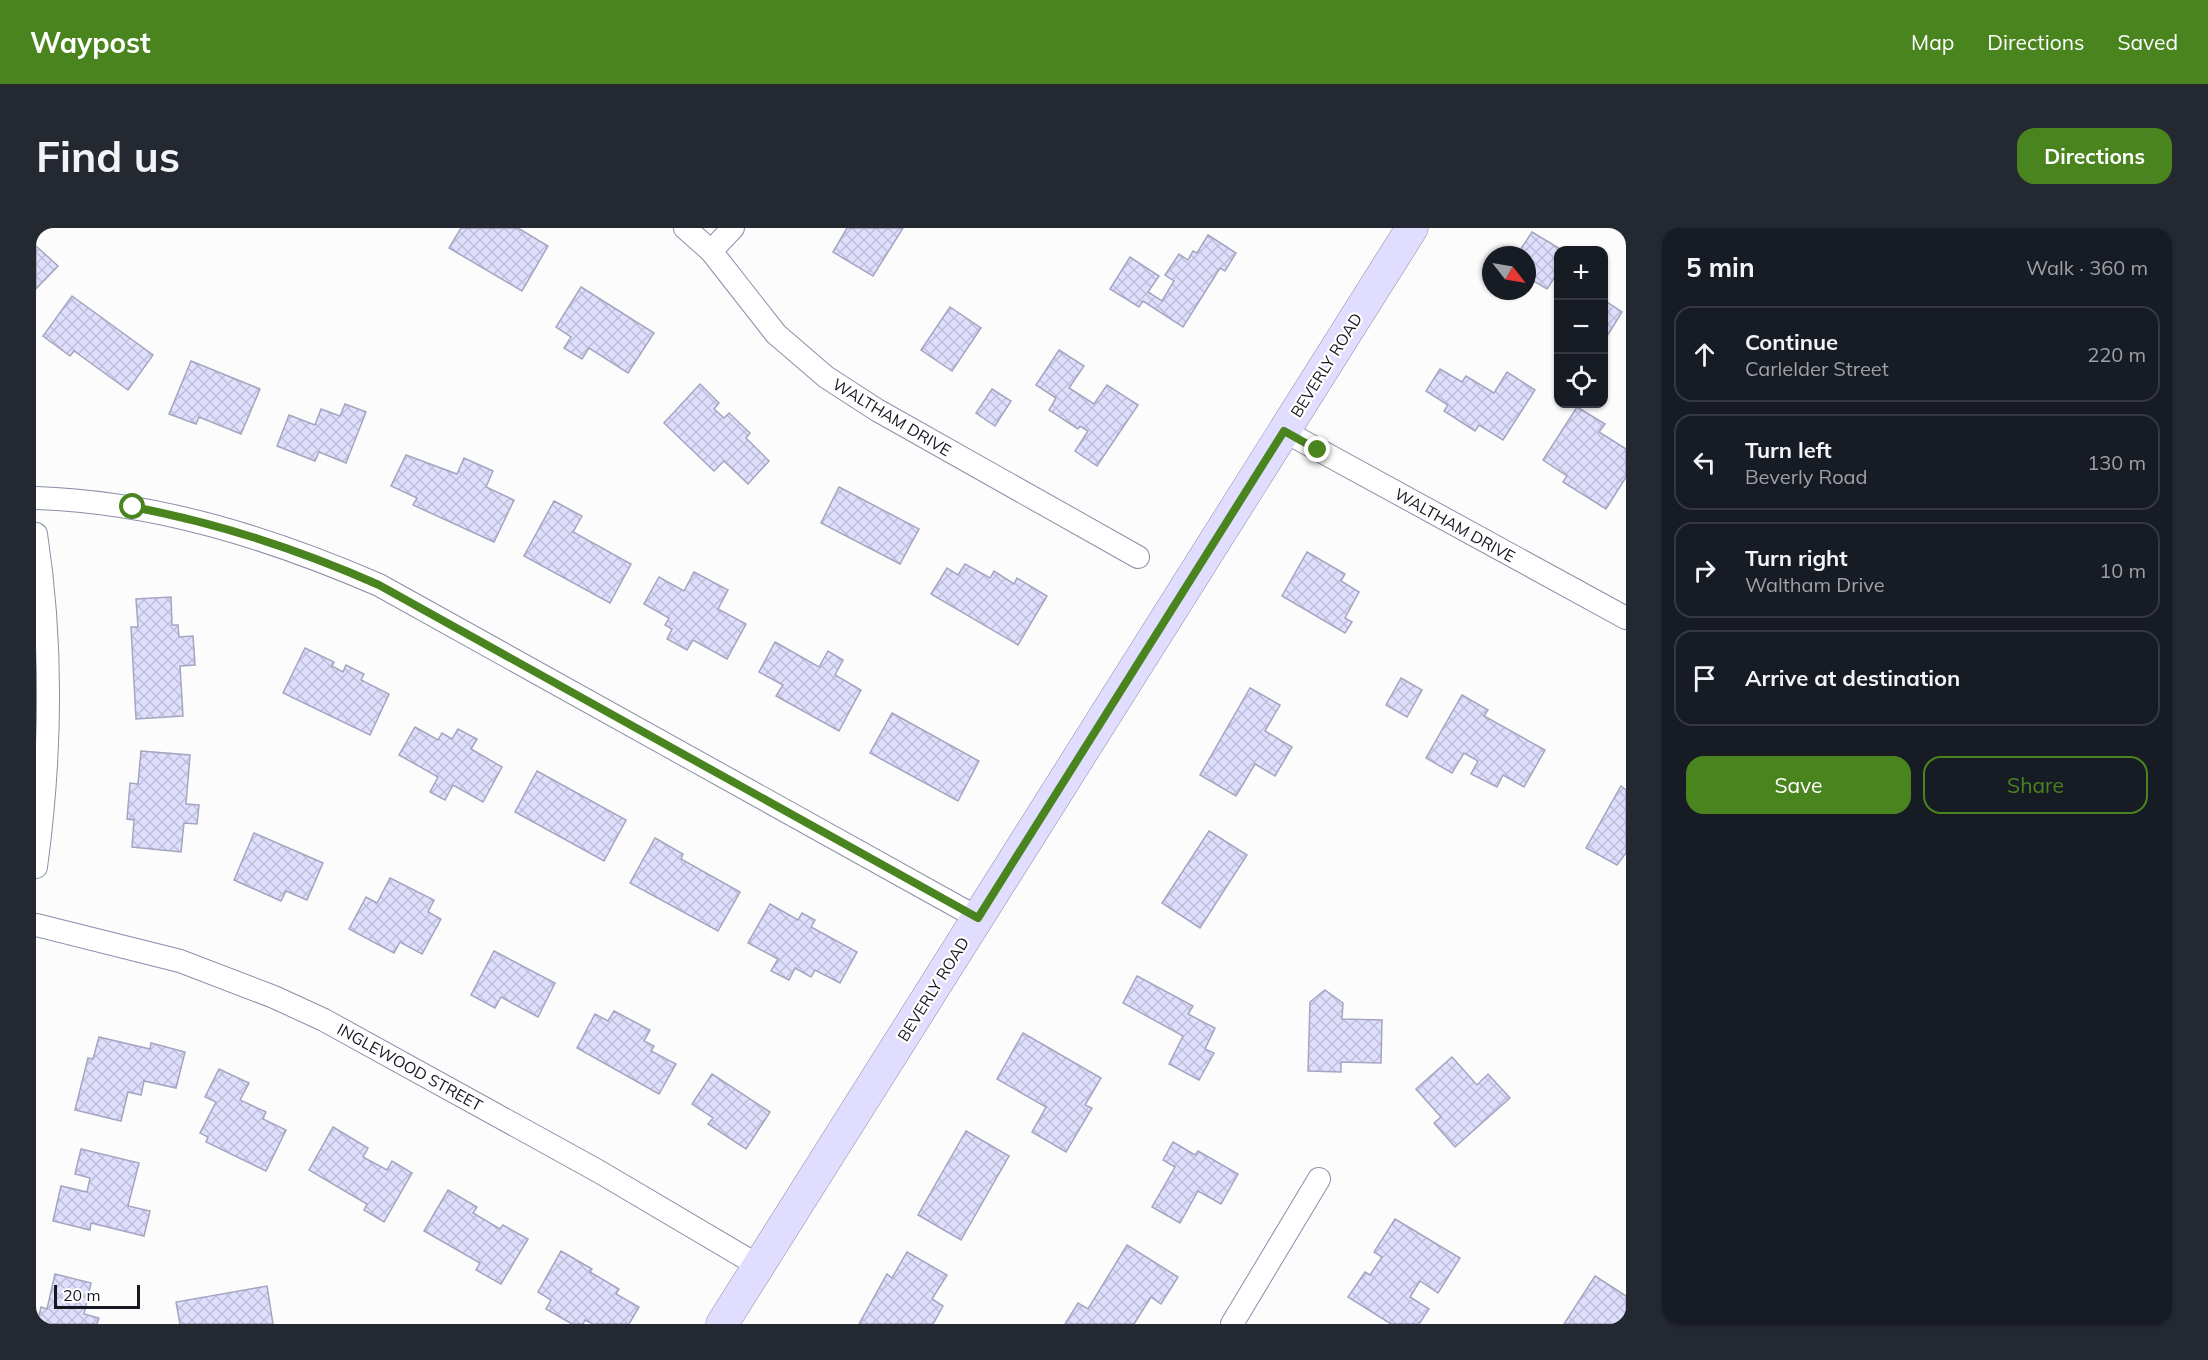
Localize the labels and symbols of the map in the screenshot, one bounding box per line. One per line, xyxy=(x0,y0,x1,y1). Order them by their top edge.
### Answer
north arrow xyxy=(1482,246,1536,300)
street label: BEVERLY ROAD xyxy=(1286,309,1366,421)
street label: WALTHAM DRIVE xyxy=(829,374,955,460)
route end xyxy=(1304,436,1330,462)
street label: WALTHAM DRIVE xyxy=(1391,484,1519,566)
route start xyxy=(119,493,145,519)
street label: BEVERLY ROAD xyxy=(893,933,973,1045)
street label: INGLEWOOD STREET xyxy=(334,1019,486,1115)
scale bar xyxy=(54,1282,140,1310)

